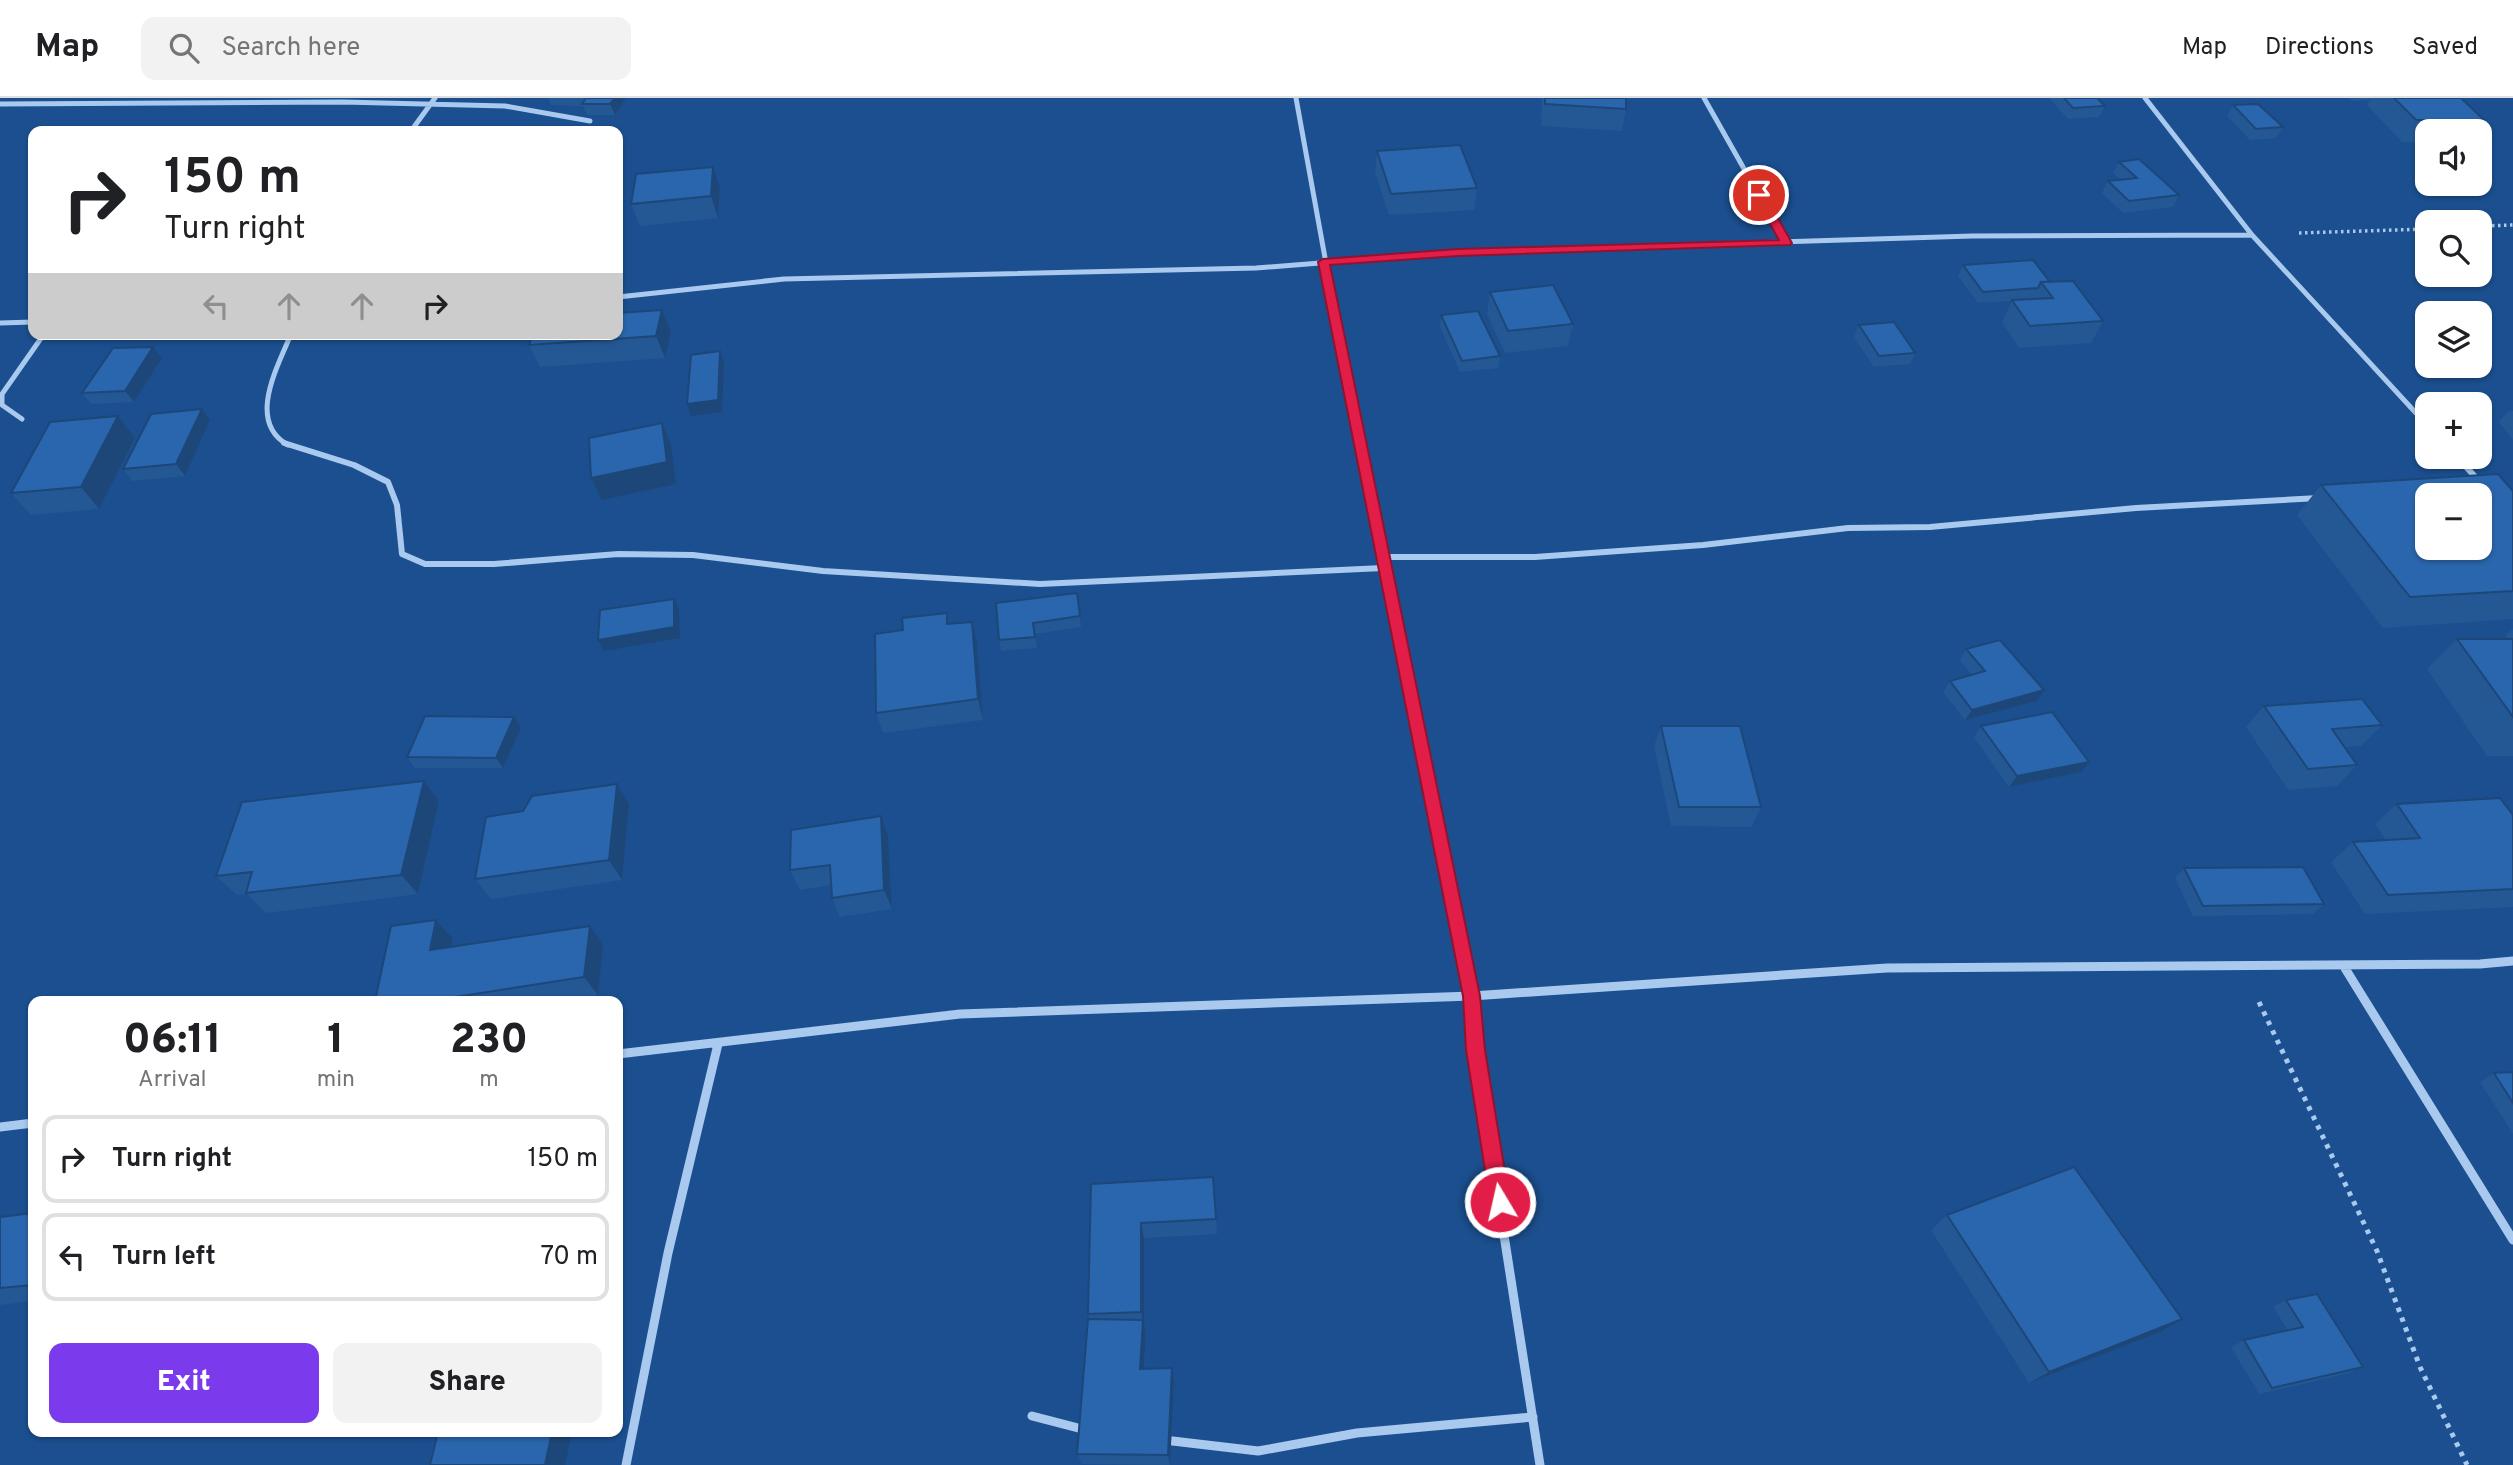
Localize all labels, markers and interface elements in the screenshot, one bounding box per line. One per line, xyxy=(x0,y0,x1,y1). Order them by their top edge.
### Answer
search box xyxy=(141,17,631,80)
text: Map xyxy=(35,27,99,69)
icon: search xyxy=(165,29,203,67)
text: Search here xyxy=(221,32,360,65)
text: Map xyxy=(2182,33,2227,63)
text: Directions xyxy=(2265,33,2374,63)
text: Saved xyxy=(2412,33,2478,63)
map controls xyxy=(2415,119,2492,560)
button: sound xyxy=(2415,119,2492,196)
text: 150 m xyxy=(164,149,301,211)
icon: right xyxy=(49,154,140,245)
pin xyxy=(1729,165,1789,225)
icon: arrive xyxy=(1740,176,1778,214)
text: Turn right xyxy=(164,210,306,250)
button: search xyxy=(2415,210,2492,287)
icon: left xyxy=(197,287,235,325)
icon: ahead xyxy=(270,287,308,325)
icon: ahead xyxy=(343,287,381,325)
icon: right xyxy=(416,287,454,325)
button: layers xyxy=(2415,301,2492,378)
button: + xyxy=(2415,392,2492,469)
button: − xyxy=(2415,483,2492,560)
text: 06:11 xyxy=(123,1015,222,1068)
text: 1 xyxy=(327,1015,344,1068)
text: 230 xyxy=(450,1015,528,1068)
text: Arrival xyxy=(138,1066,207,1095)
text: min xyxy=(317,1066,355,1095)
text: m xyxy=(479,1066,499,1095)
icon: right xyxy=(53,1140,91,1178)
text: Turn right xyxy=(112,1143,232,1176)
text: 150 m xyxy=(527,1143,598,1176)
position arrow xyxy=(1463,1165,1537,1239)
icon: left xyxy=(53,1238,91,1276)
text: Turn left xyxy=(112,1241,216,1274)
text: 70 m xyxy=(540,1241,598,1274)
button: Exit xyxy=(49,1343,319,1423)
button: Share xyxy=(333,1343,602,1423)

